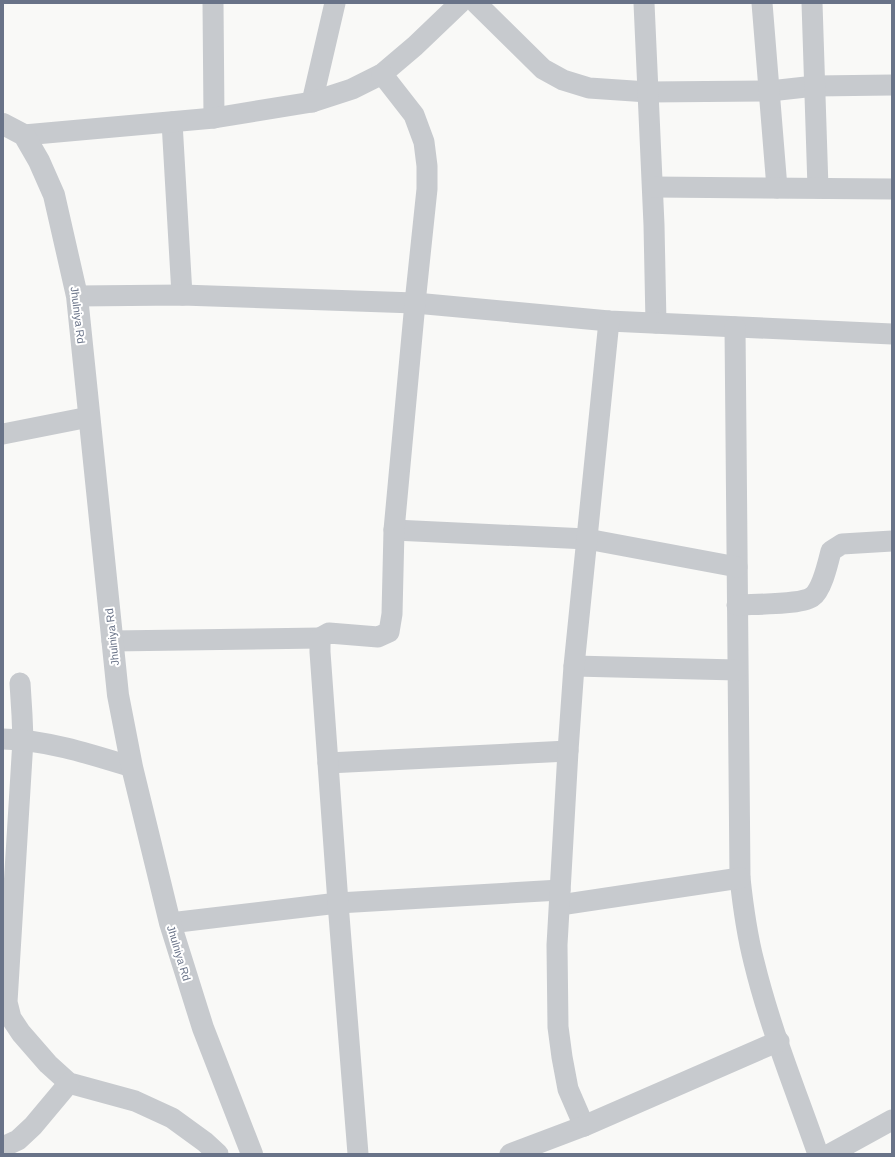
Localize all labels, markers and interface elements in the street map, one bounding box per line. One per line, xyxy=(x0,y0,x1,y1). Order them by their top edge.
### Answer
street label: Jhulniya Rd xyxy=(69,286,87,344)
street label: Jhulniya Rd xyxy=(103,608,121,666)
street label: Jhulniya Rd xyxy=(165,924,193,982)

